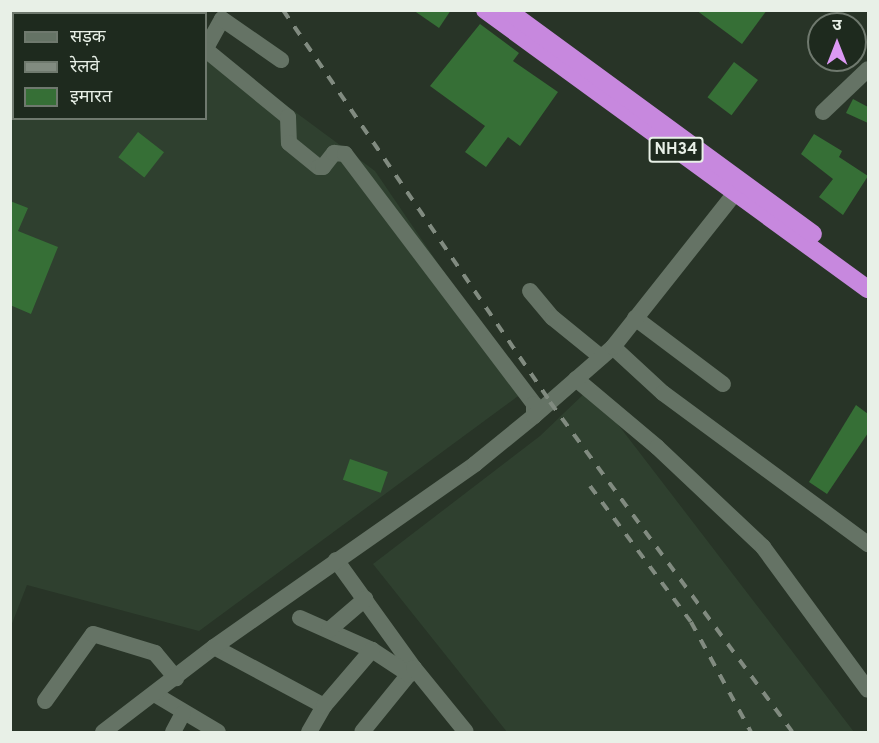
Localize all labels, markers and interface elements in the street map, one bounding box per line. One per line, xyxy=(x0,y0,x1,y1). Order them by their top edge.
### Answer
legend xyxy=(12,12,207,120)
north arrow xyxy=(807,12,867,72)
text: उ xyxy=(832,16,842,36)
text: सड़क xyxy=(70,26,106,49)
text: रेलवे xyxy=(70,56,100,79)
text: इमारत xyxy=(70,86,112,109)
road number: NH34 xyxy=(648,137,704,163)

